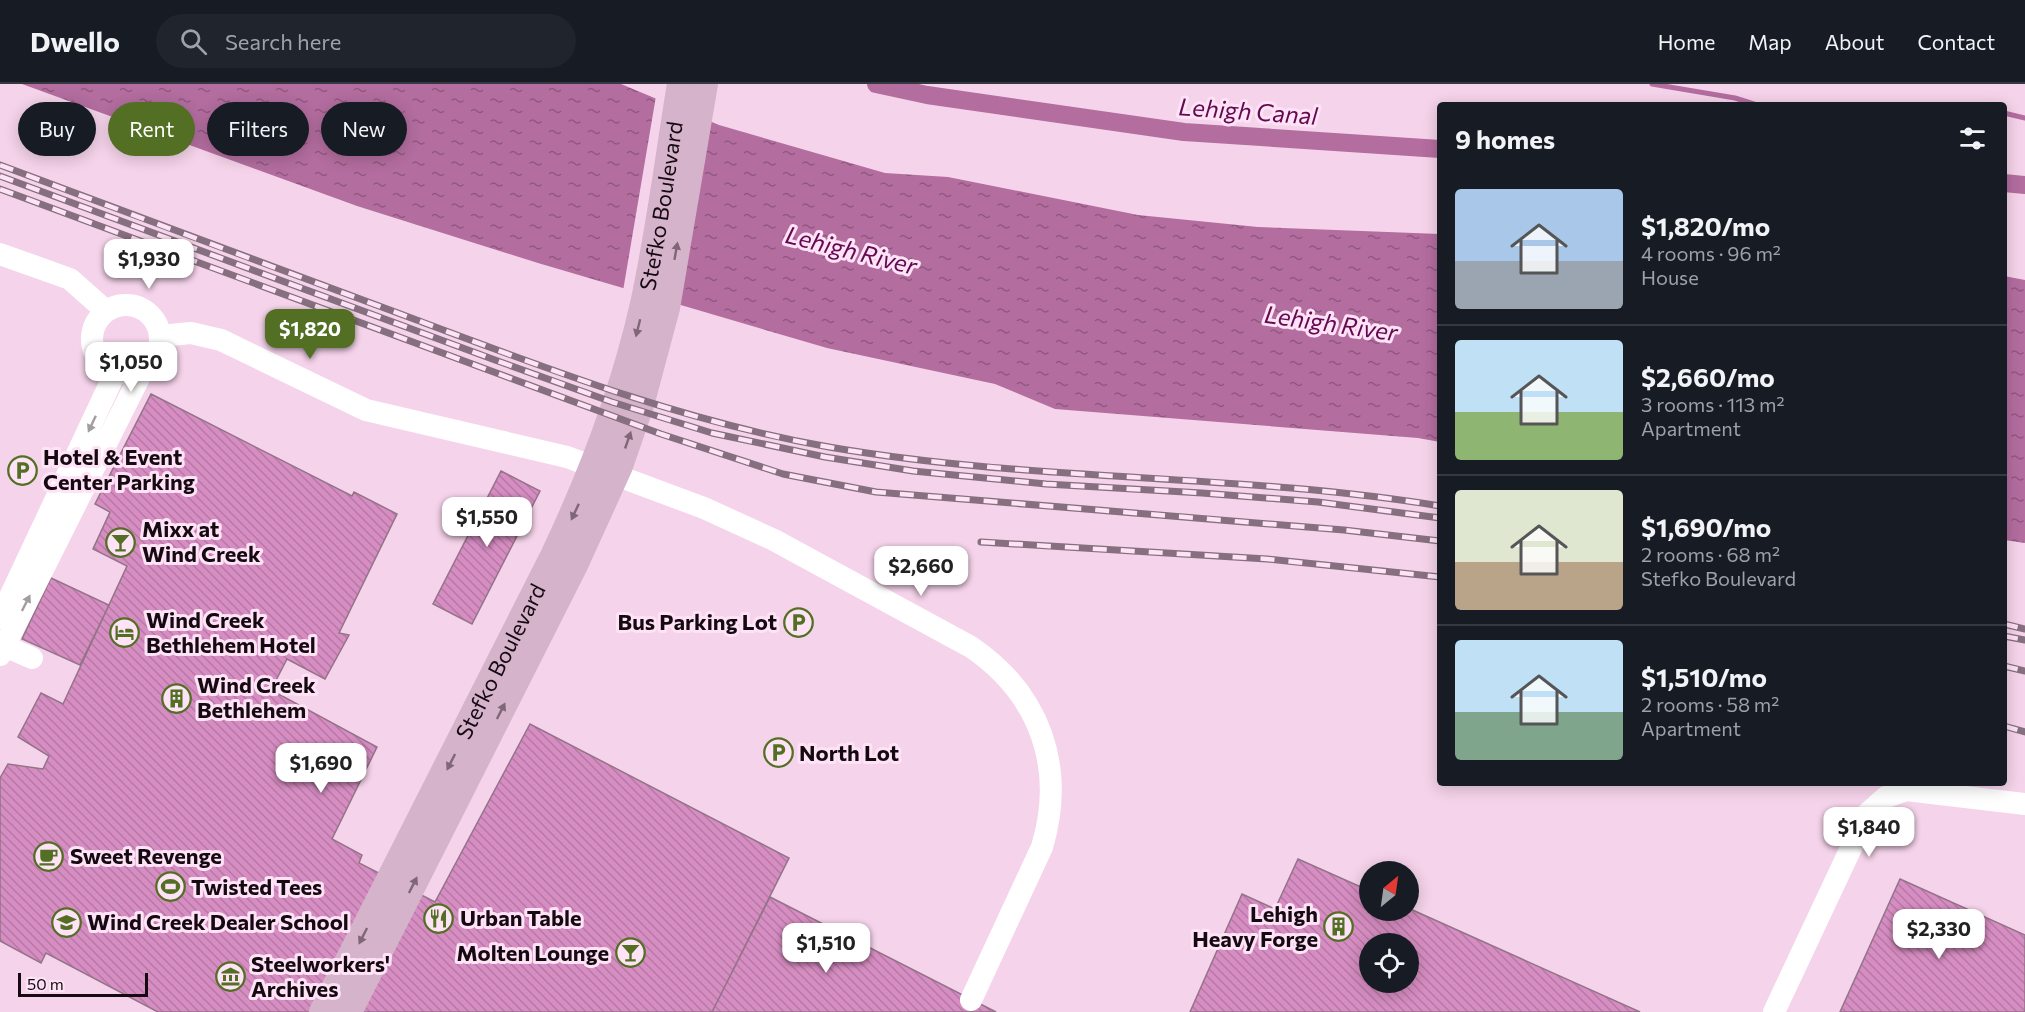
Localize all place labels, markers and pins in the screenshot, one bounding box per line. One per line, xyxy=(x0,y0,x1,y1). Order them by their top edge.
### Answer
pin: $1,930 xyxy=(100,239,198,290)
pin: $1,820 xyxy=(261,309,359,360)
pin: $1,050 xyxy=(82,342,180,393)
place label: Hotel & Event Center Parking xyxy=(43,443,195,495)
parking icon: Hotel & Event Center Parking xyxy=(6,454,38,486)
pin: $1,550 xyxy=(438,497,536,548)
place label: Mixx at Wind Creek xyxy=(142,515,261,567)
bar icon: Mixx at Wind Creek xyxy=(105,526,137,558)
pin: $2,660 xyxy=(872,546,970,597)
place label: Wind Creek Bethlehem Hotel xyxy=(146,606,316,658)
parking icon: Bus Parking Lot xyxy=(782,606,814,638)
place label: Bus Parking Lot xyxy=(618,608,777,635)
hotel icon: Wind Creek Bethlehem Hotel xyxy=(109,617,141,649)
place label: Wind Creek Bethlehem xyxy=(197,671,316,723)
building icon: Wind Creek Bethlehem xyxy=(160,682,192,714)
parking icon: North Lot xyxy=(762,737,794,769)
place label: North Lot xyxy=(799,739,899,766)
pin: $1,690 xyxy=(272,743,370,794)
pin: $1,840 xyxy=(1820,807,1918,858)
cafe icon: Sweet Revenge xyxy=(33,840,65,872)
place label: Sweet Revenge xyxy=(70,842,222,869)
sports icon: Twisted Tees xyxy=(154,871,186,903)
place label: Twisted Tees xyxy=(191,873,322,900)
place label: Lehigh Heavy Forge xyxy=(1192,900,1318,952)
restaurant icon: Urban Table xyxy=(423,902,455,934)
place label: Urban Table xyxy=(460,904,582,931)
school or university icon: Wind Creek Dealer School xyxy=(50,906,82,938)
place label: Wind Creek Dealer School xyxy=(87,908,349,935)
pin: $2,330 xyxy=(1890,909,1988,960)
building icon: Lehigh Heavy Forge xyxy=(1323,911,1355,943)
pin: $1,510 xyxy=(777,923,875,974)
bar icon: Molten Lounge xyxy=(614,937,646,969)
place label: Molten Lounge xyxy=(456,939,609,966)
place label: Steelworkers' Archives xyxy=(251,950,390,1002)
museum icon: Steelworkers' Archives xyxy=(214,961,246,993)

